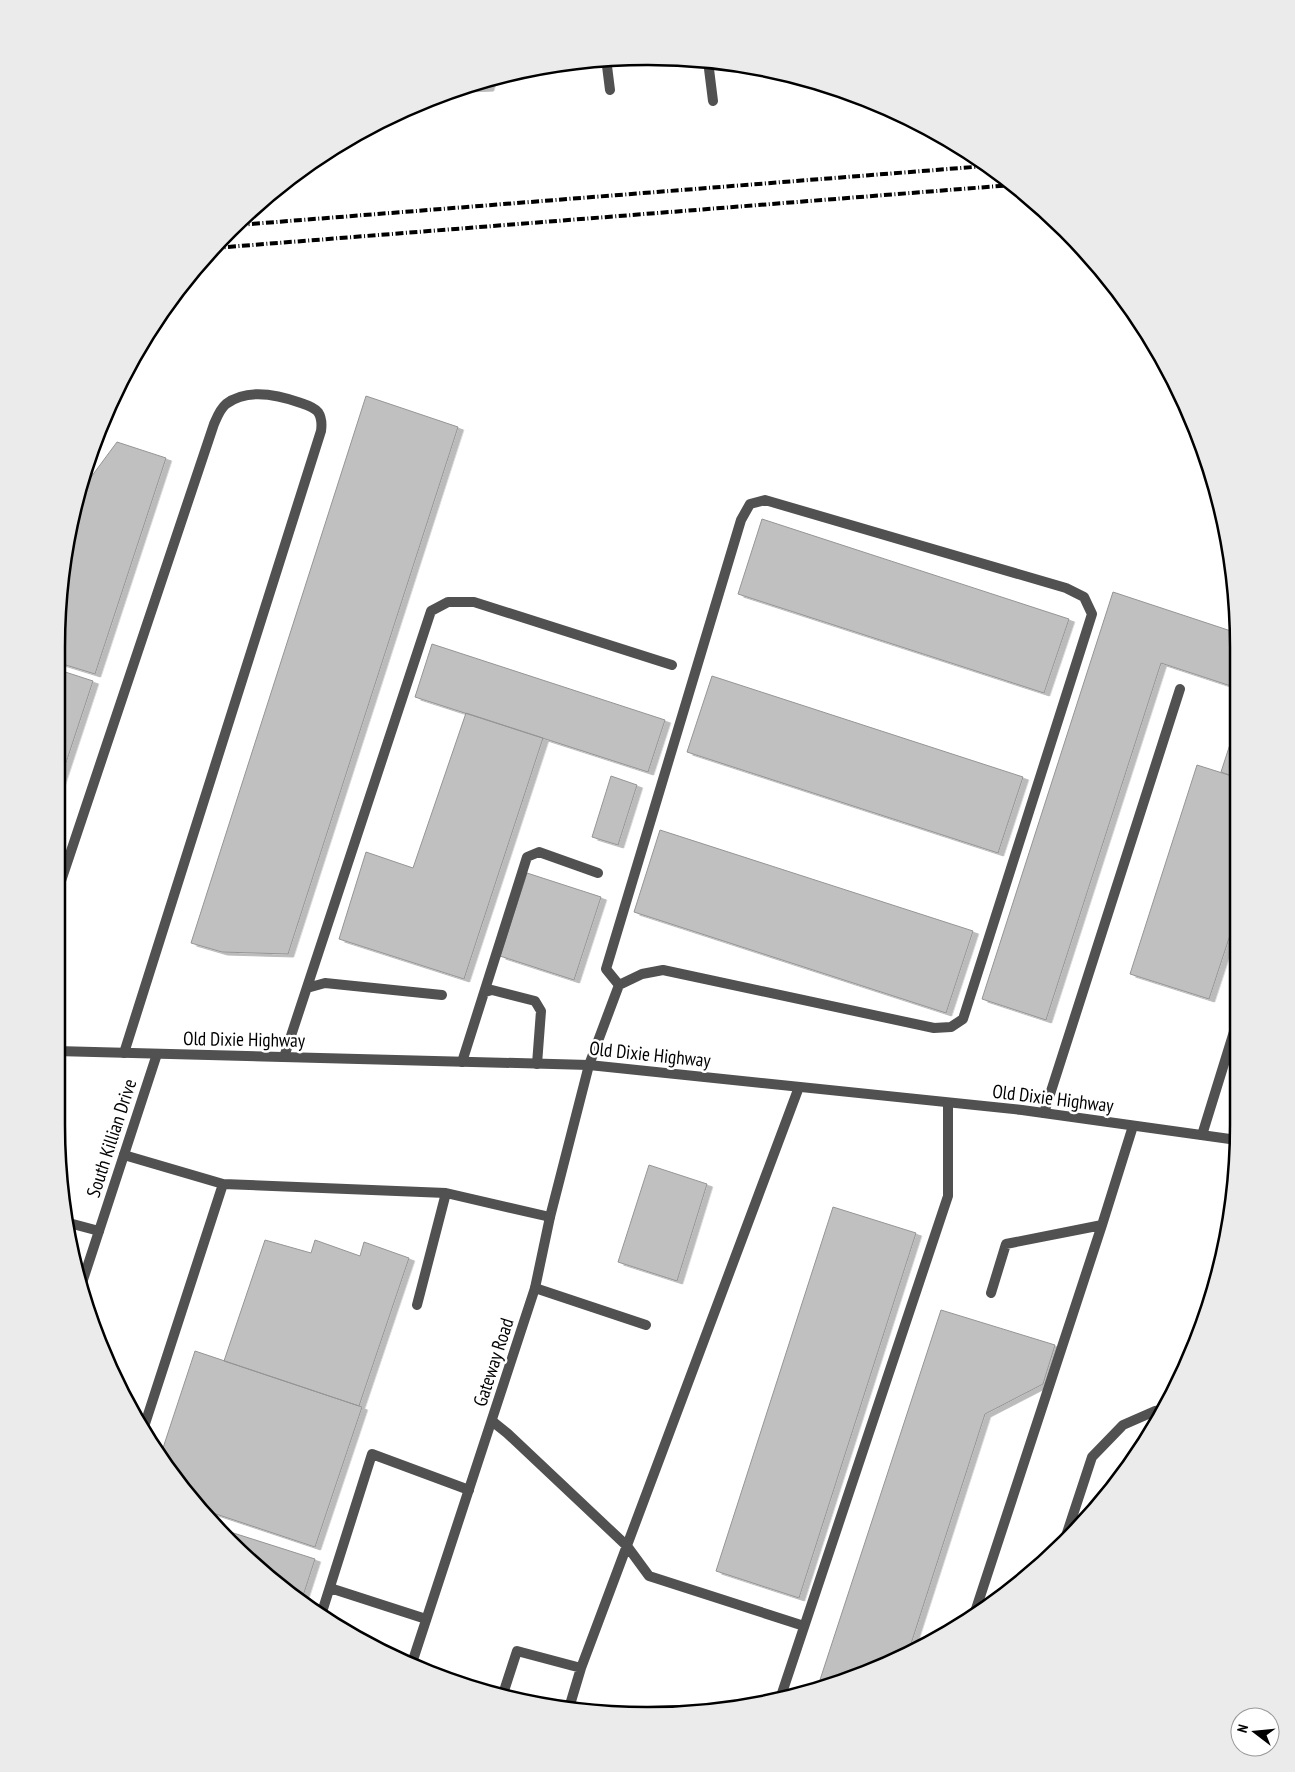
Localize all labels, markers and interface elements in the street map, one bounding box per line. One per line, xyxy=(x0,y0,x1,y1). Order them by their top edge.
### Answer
street label: Old Dixie Highway xyxy=(183,1026,306,1052)
street label: Old Dixie Highway xyxy=(588,1036,713,1072)
street label: South Killian Drive xyxy=(81,1076,141,1200)
street label: Old Dixie Highway xyxy=(991,1079,1116,1117)
street label: Gateway Road xyxy=(467,1315,519,1409)
north arrow xyxy=(1230,1707,1280,1757)
text: N xyxy=(1233,1722,1252,1735)

